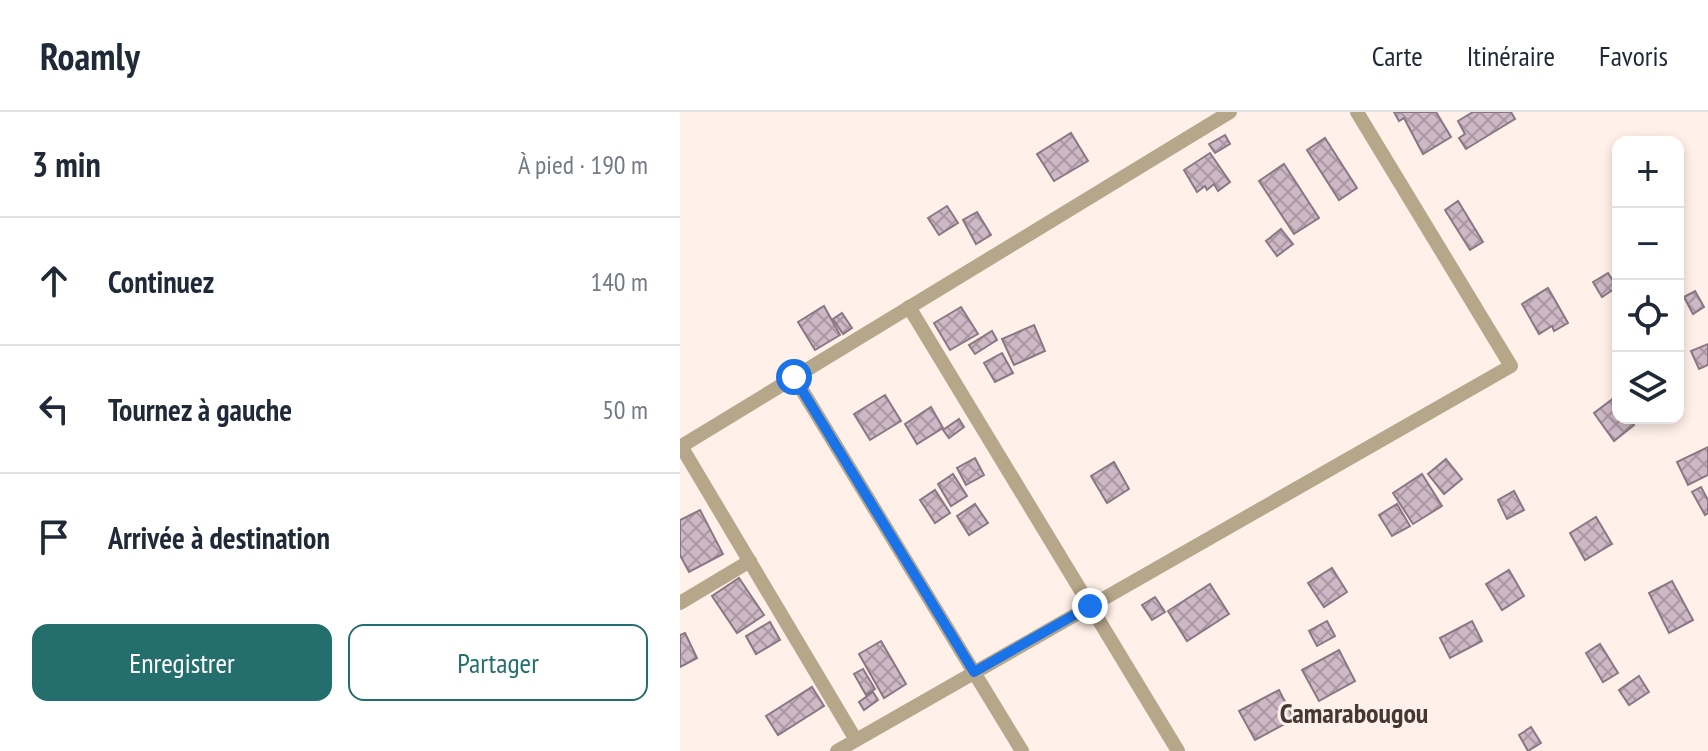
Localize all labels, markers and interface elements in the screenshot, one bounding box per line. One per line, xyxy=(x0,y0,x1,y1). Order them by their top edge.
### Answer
text: Roamly xyxy=(40,31,140,80)
text: Carte xyxy=(1372,37,1423,74)
text: Itinéraire xyxy=(1467,37,1555,74)
text: Favoris xyxy=(1599,37,1668,74)
map controls xyxy=(1612,136,1684,424)
button: + xyxy=(1612,136,1684,208)
text: 3 min xyxy=(32,142,101,186)
text: À pied · 190 m xyxy=(518,148,648,181)
button: − xyxy=(1612,208,1684,280)
icon: ahead xyxy=(32,259,76,303)
text: Continuez xyxy=(108,262,214,301)
text: 140 m xyxy=(590,265,648,298)
button: locate xyxy=(1612,280,1684,352)
button: layers xyxy=(1612,352,1684,424)
route start xyxy=(776,359,812,395)
icon: left xyxy=(32,387,76,431)
text: Tournez à gauche xyxy=(108,390,292,429)
text: 50 m xyxy=(602,393,648,426)
icon: arrive xyxy=(32,515,76,559)
text: Arrivée à destination xyxy=(108,518,330,557)
route end xyxy=(1072,588,1108,624)
button: Enregistrer xyxy=(32,624,332,701)
button: Partager xyxy=(348,624,648,701)
district label: Camarabougou xyxy=(1280,694,1428,731)

